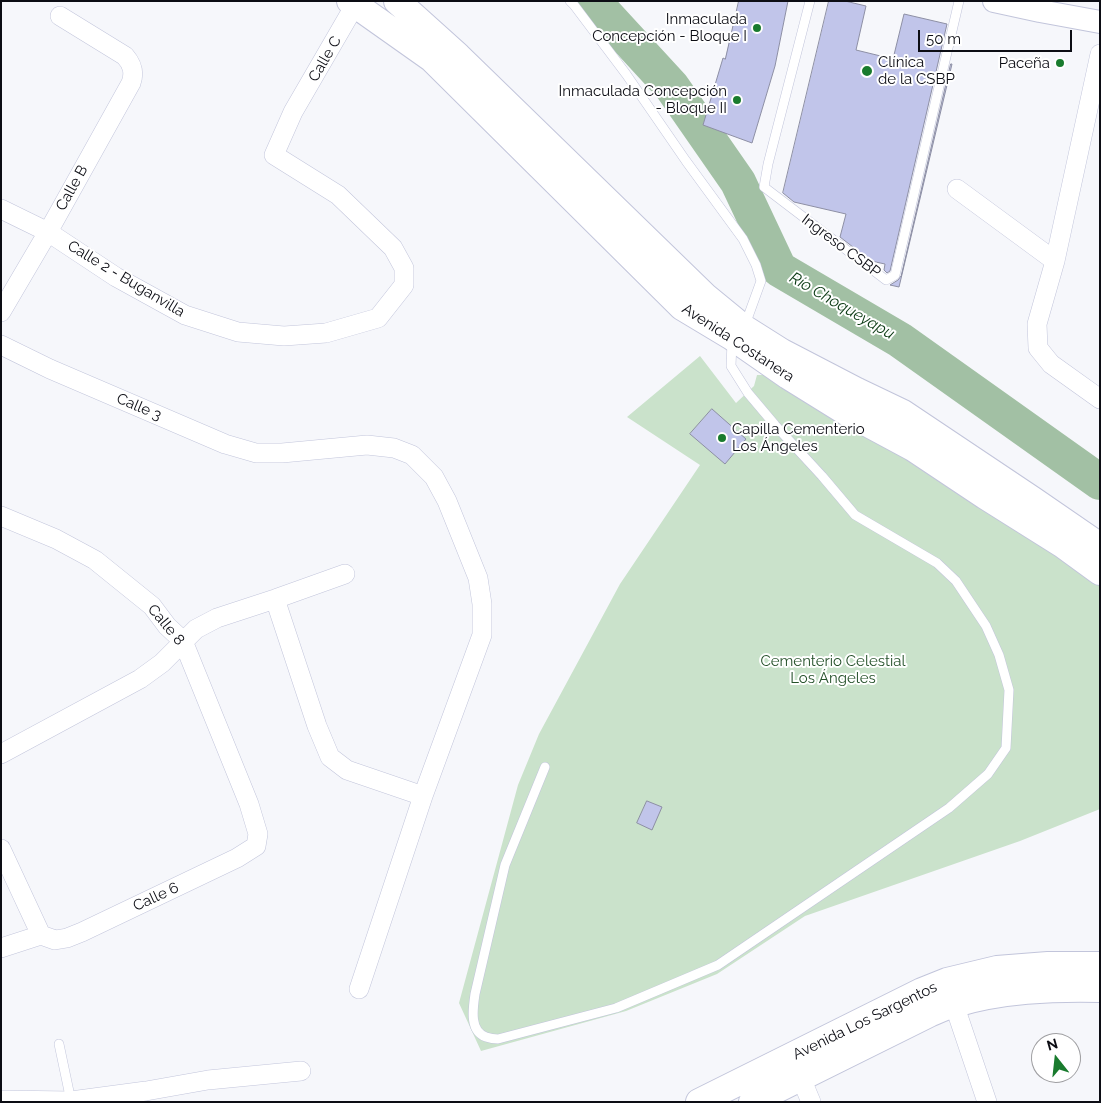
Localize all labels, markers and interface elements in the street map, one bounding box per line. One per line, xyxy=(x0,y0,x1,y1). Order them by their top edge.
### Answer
place label: Inmaculada Concepción - Bloque I xyxy=(592,10,747,45)
scale bar xyxy=(921,20,1075,52)
marker: Inmaculada Concepción - Bloque I xyxy=(751,22,763,34)
text: 50 m xyxy=(926,30,961,48)
street label: Calle C xyxy=(305,33,345,85)
place label: Clínica de la CSBP xyxy=(878,53,955,88)
place label: Paceña xyxy=(999,54,1050,72)
marker: Paceña xyxy=(1054,57,1066,69)
marker: Clínica de la CSBP xyxy=(860,64,874,78)
place label: Inmaculada Concepción - Bloque II xyxy=(558,82,727,117)
marker: Inmaculada Concepción - Bloque II xyxy=(731,94,743,106)
street label: Calle B xyxy=(52,162,92,214)
street label: Ingreso CSBP xyxy=(798,210,884,282)
street label: Calle 2 - Buganvilla xyxy=(64,237,188,321)
water label: Río Choqueyapu xyxy=(786,268,898,344)
street label: Avenida Costanera xyxy=(679,300,797,386)
street label: Calle 3 xyxy=(114,389,164,425)
place label: Capilla Cementerio Los Ángeles xyxy=(732,420,865,455)
marker: Capilla Cementerio Los Ángeles xyxy=(716,432,728,444)
street label: Calle 8 xyxy=(144,601,188,649)
park label: Cementerio Celestial Los Ángeles xyxy=(760,652,906,687)
street label: Calle 6 xyxy=(130,879,182,915)
street label: Avenida Los Sargentos xyxy=(790,978,940,1064)
north arrow xyxy=(1031,1033,1081,1083)
text: N xyxy=(1045,1035,1059,1054)

